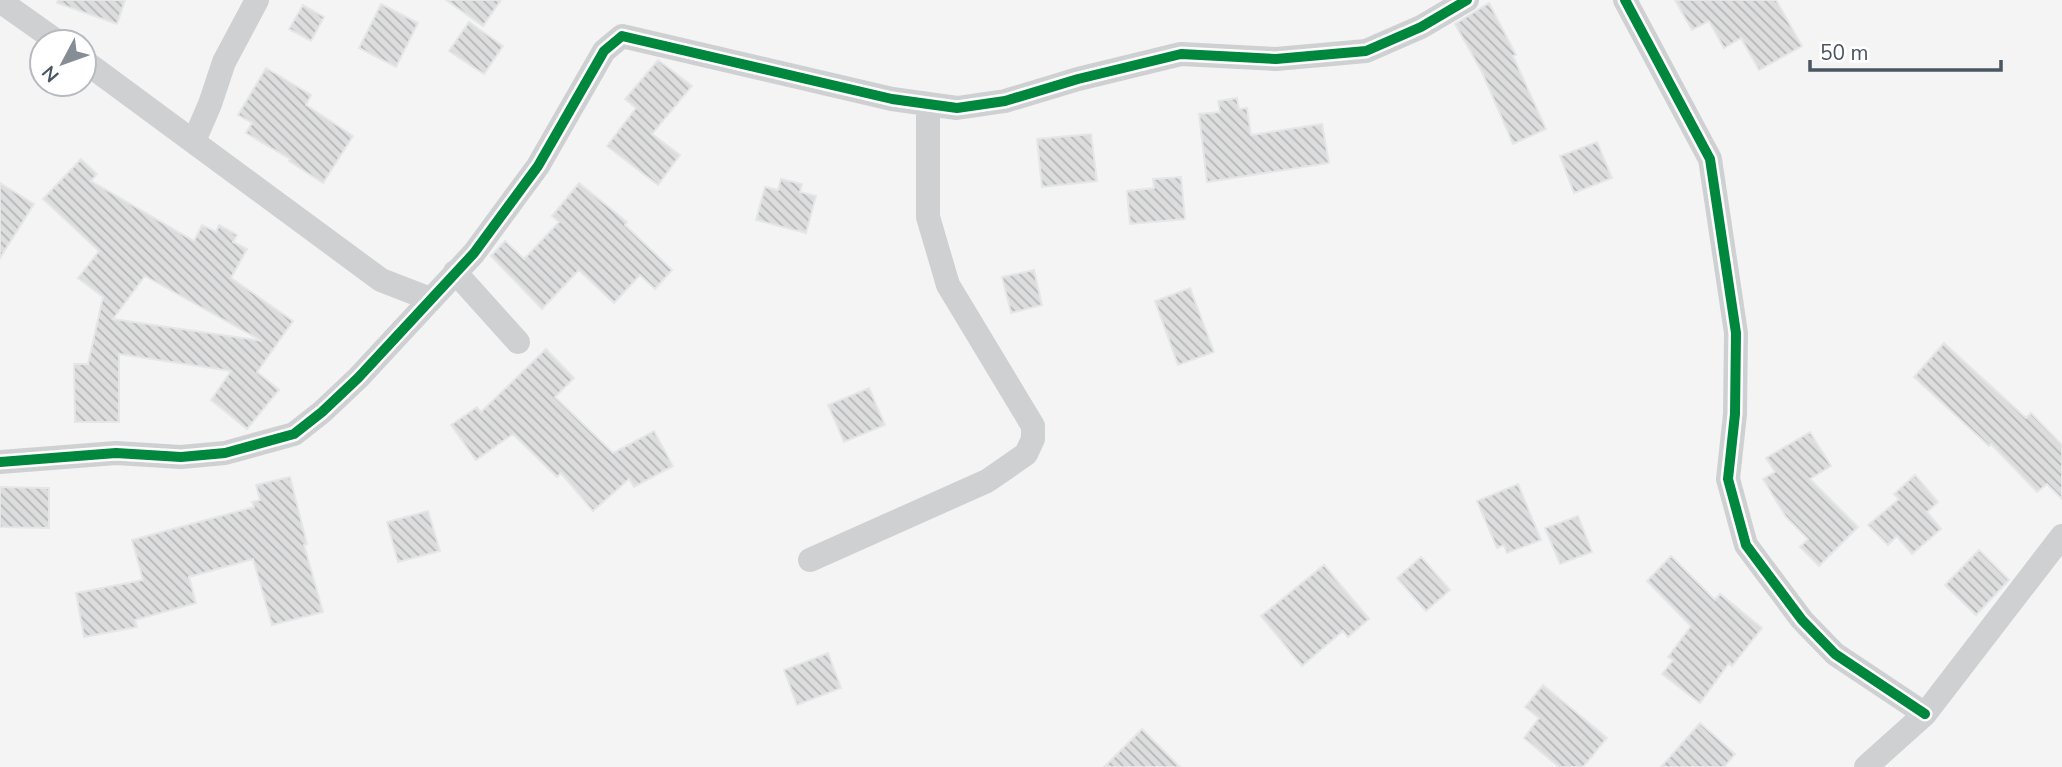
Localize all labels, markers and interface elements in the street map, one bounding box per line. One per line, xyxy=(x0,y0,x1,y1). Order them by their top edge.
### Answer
north arrow xyxy=(28,28,98,98)
scale bar xyxy=(1810,28,2001,72)
text: 50 m xyxy=(1820,39,1869,67)
text: N xyxy=(36,60,65,87)

